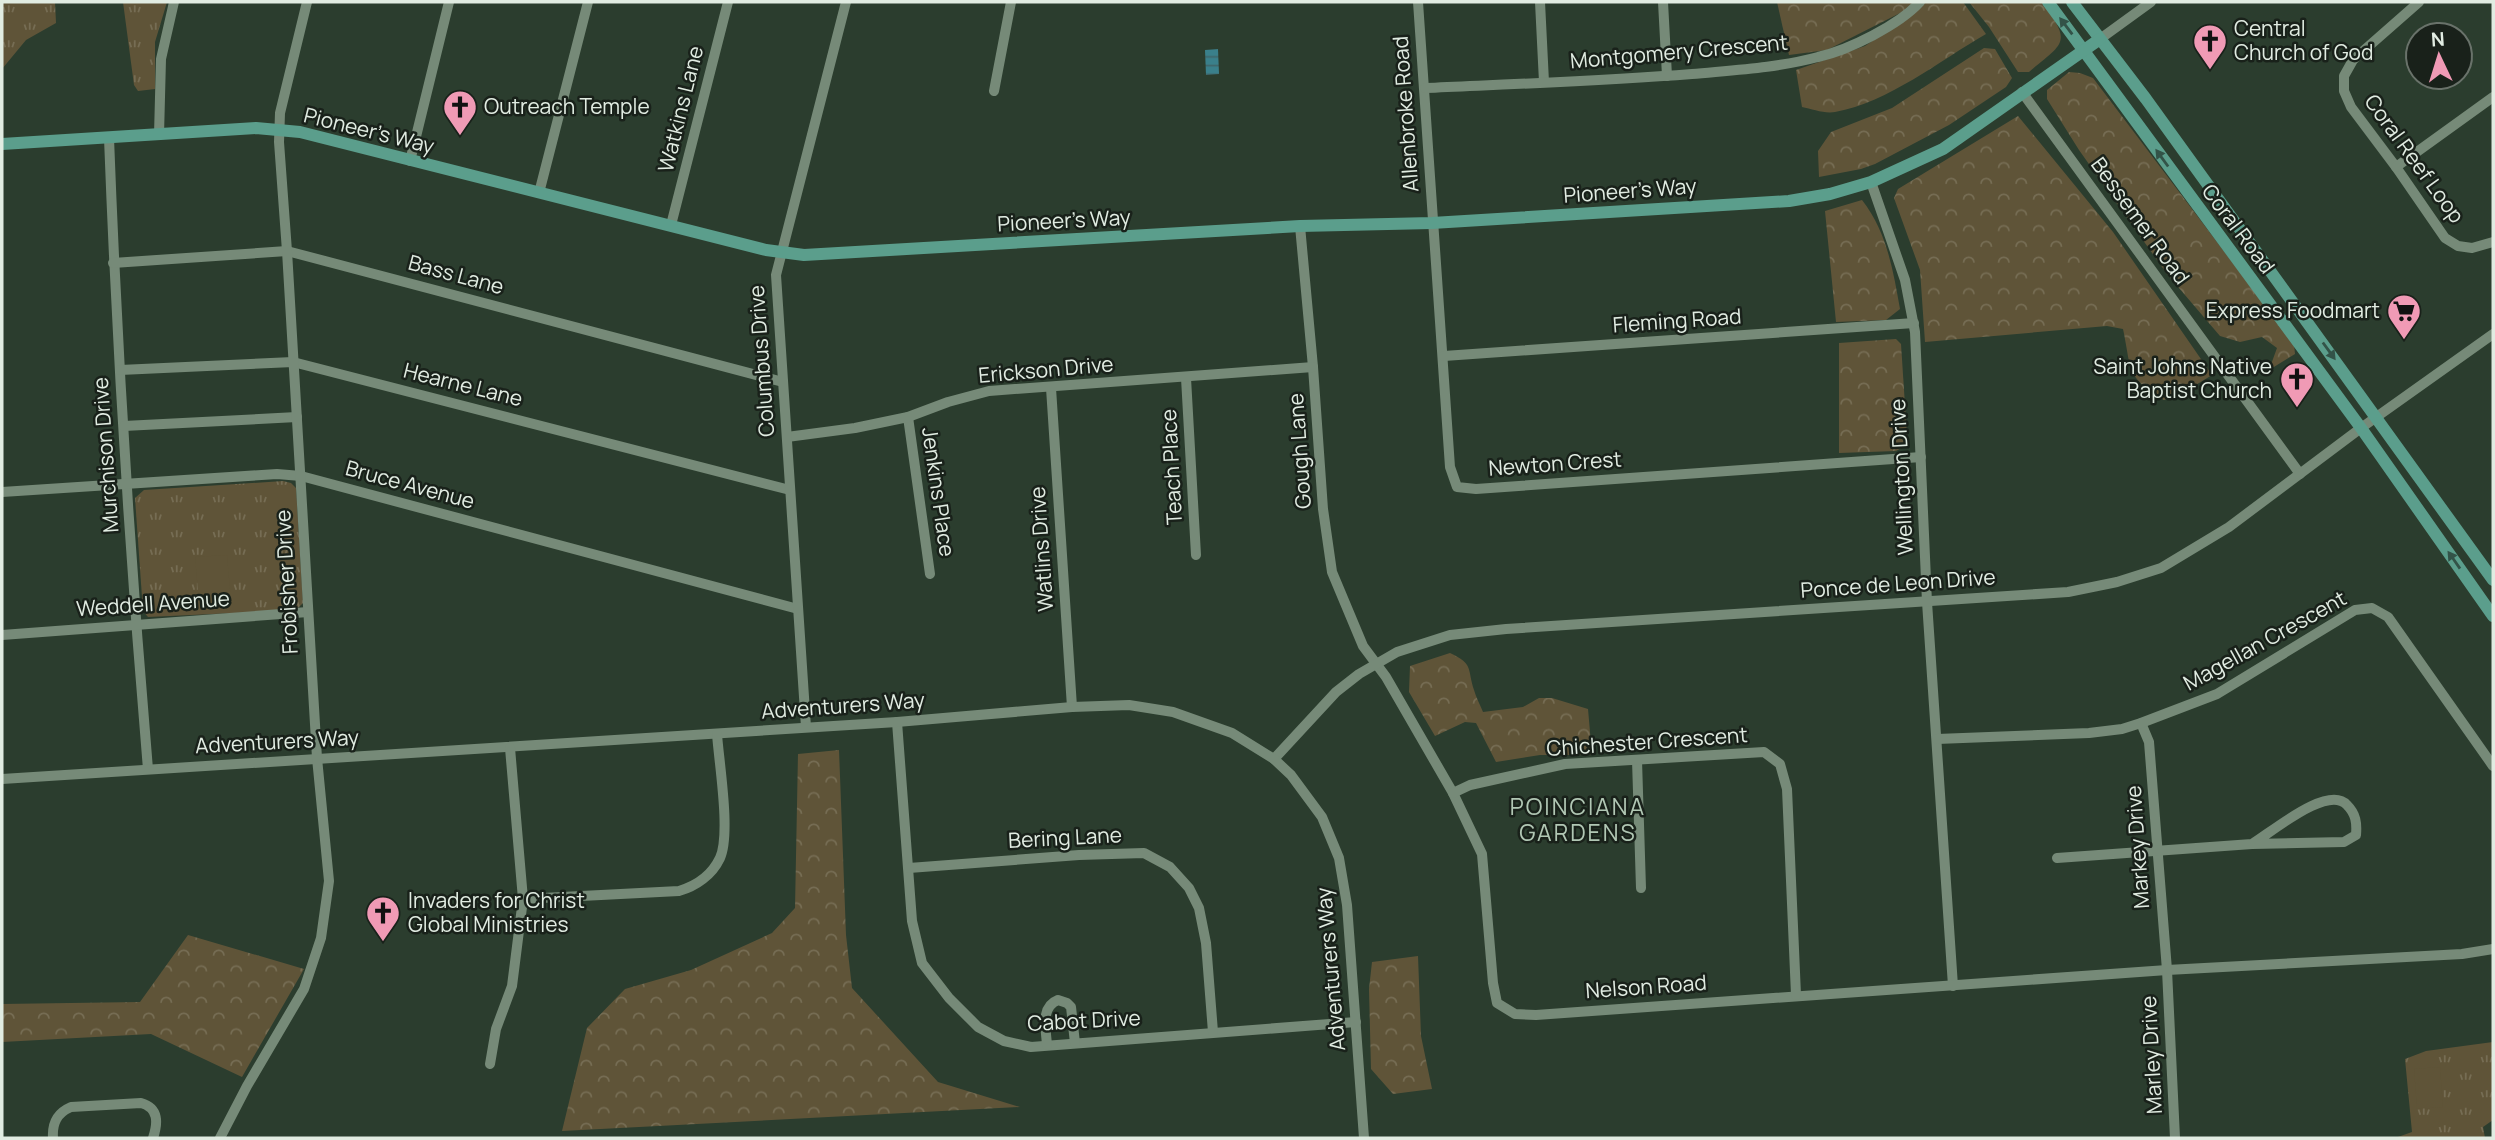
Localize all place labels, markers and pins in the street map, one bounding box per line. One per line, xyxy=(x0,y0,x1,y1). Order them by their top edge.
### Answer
place label: Central Church of God xyxy=(2234,14,2373,66)
church icon: Central Church of God xyxy=(2191,22,2229,71)
church icon: Outreach Temple xyxy=(441,88,479,137)
place label: Outreach Temple xyxy=(484,92,650,120)
supermarket icon: Express Foodmart xyxy=(2385,292,2423,341)
place label: Express Foodmart xyxy=(2206,296,2380,324)
place label: Saint Johns Native Baptist Church xyxy=(2093,352,2272,404)
church icon: Saint Johns Native Baptist Church xyxy=(2278,360,2316,409)
place label: Invaders for Christ Global Ministries xyxy=(408,886,585,938)
church icon: Invaders for Christ Global Ministries xyxy=(364,894,402,943)

